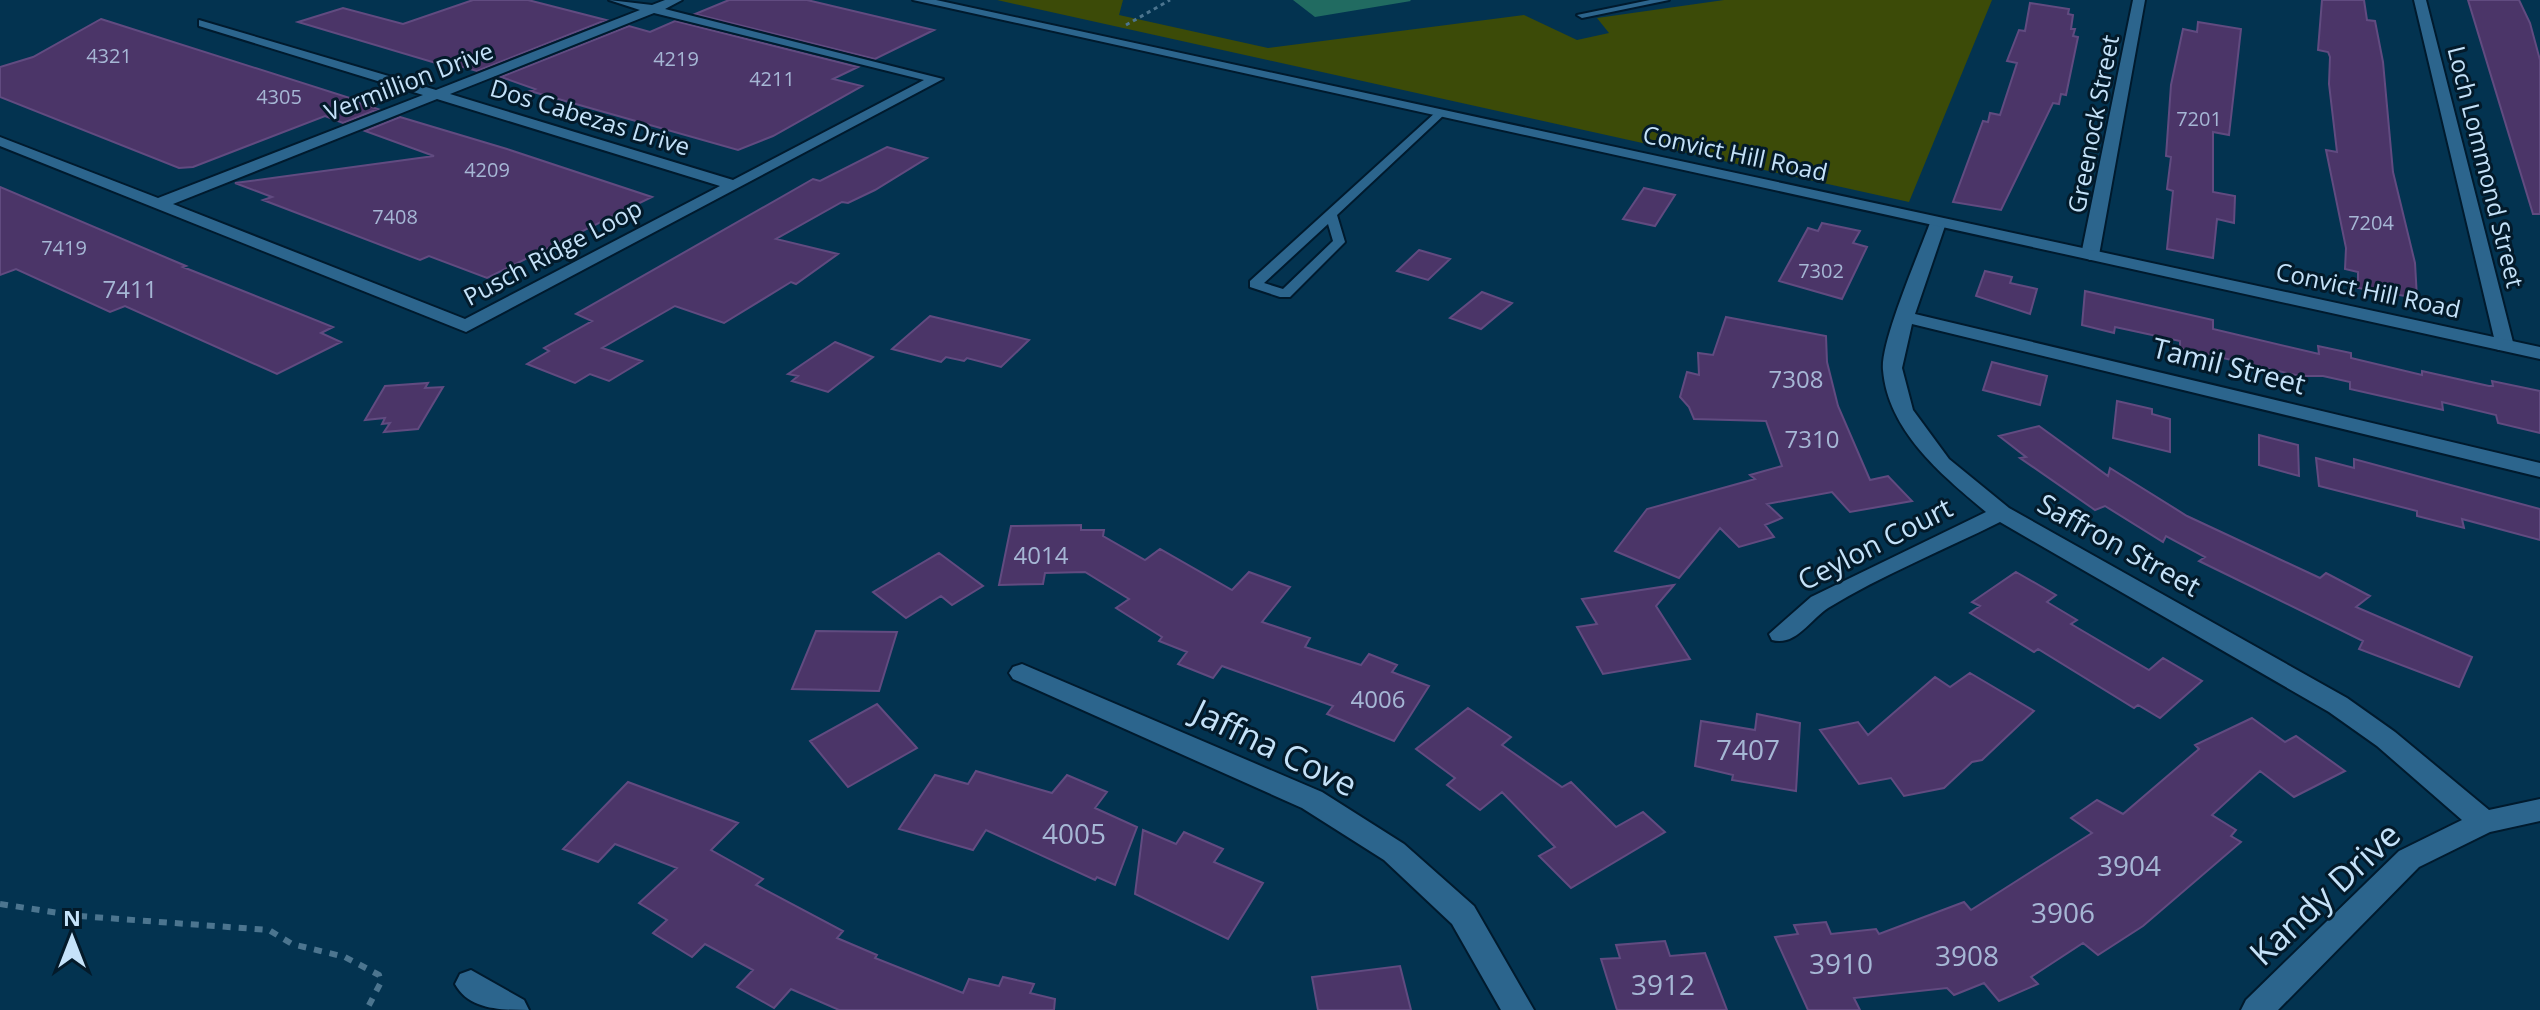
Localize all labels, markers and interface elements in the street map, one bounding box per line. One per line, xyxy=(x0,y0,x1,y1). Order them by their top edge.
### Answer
street label: Greenock Street xyxy=(2059,32,2126,216)
street label: Vermillion Drive xyxy=(319,33,498,128)
house number: 4321 xyxy=(86,42,132,69)
street label: Loch Lommond Street xyxy=(2440,42,2532,291)
house number: 4219 xyxy=(653,45,699,72)
house number: 4211 xyxy=(749,65,795,92)
street label: Dos Cabezas Drive xyxy=(487,71,694,163)
house number: 4305 xyxy=(256,83,302,110)
house number: 7201 xyxy=(2176,105,2222,132)
street label: Convict Hill Road xyxy=(1640,117,1831,188)
house number: 4209 xyxy=(464,156,510,183)
street label: Pusch Ridge Loop xyxy=(457,191,647,313)
house number: 7408 xyxy=(372,203,418,230)
house number: 7204 xyxy=(2348,209,2394,236)
house number: 7419 xyxy=(41,234,87,261)
street label: Convict Hill Road xyxy=(2273,254,2464,325)
house number: 7302 xyxy=(1798,257,1844,284)
house number: 7411 xyxy=(103,272,157,305)
street label: Tamil Street xyxy=(2149,328,2310,402)
house number: 7308 xyxy=(1769,362,1823,395)
house number: 7310 xyxy=(1785,422,1839,455)
street label: Saffron Street xyxy=(2031,484,2208,605)
street label: Ceylon Court xyxy=(1791,488,1958,598)
house number: 4014 xyxy=(1014,538,1069,571)
house number: 4006 xyxy=(1351,682,1405,715)
street label: Jaffna Cove xyxy=(1183,686,1365,807)
house number: 7407 xyxy=(1716,730,1780,768)
street label: Kandy Drive xyxy=(2239,812,2410,975)
house number: 4005 xyxy=(1042,814,1106,852)
house number: 3904 xyxy=(2097,846,2161,884)
house number: 3906 xyxy=(2031,893,2095,931)
north arrow xyxy=(32,898,112,978)
text: N xyxy=(63,902,81,932)
house number: 3908 xyxy=(1935,936,1999,974)
house number: 3910 xyxy=(1809,944,1873,982)
house number: 3912 xyxy=(1631,965,1695,1003)

